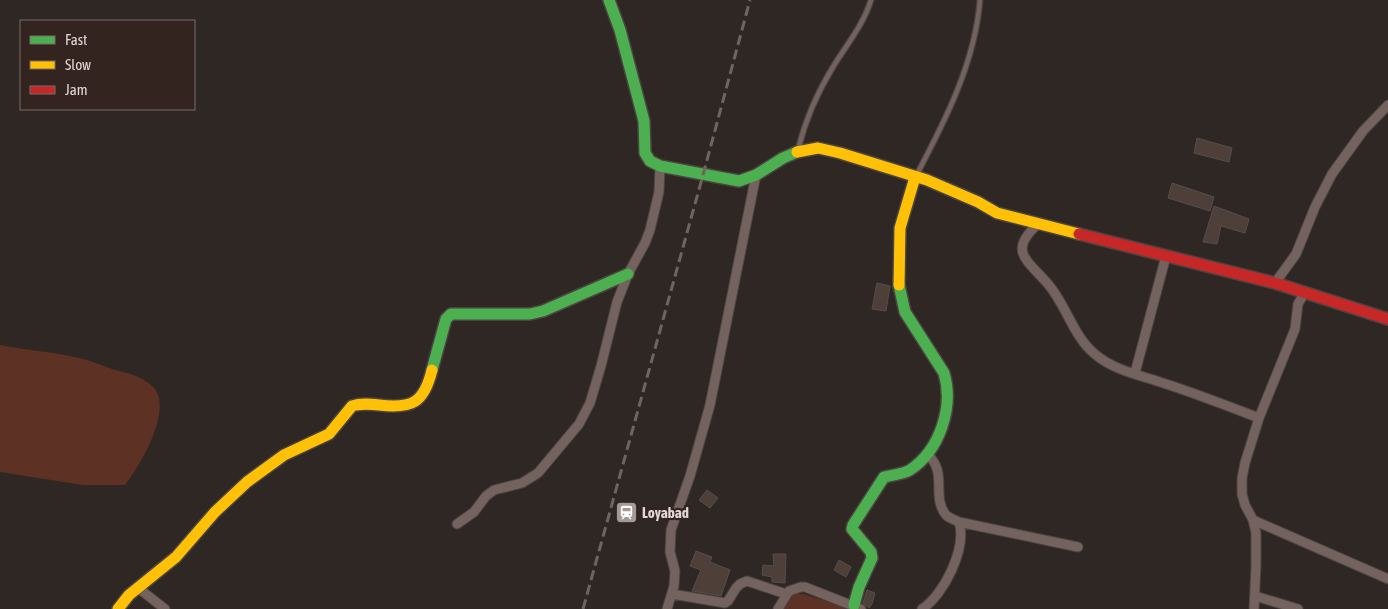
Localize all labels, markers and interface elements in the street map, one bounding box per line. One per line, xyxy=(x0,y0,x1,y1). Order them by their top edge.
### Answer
legend xyxy=(20,20,195,110)
text: Fast xyxy=(65,31,87,48)
text: Slow xyxy=(65,56,91,73)
text: Jam xyxy=(65,81,88,98)
station icon: Loyabad xyxy=(614,501,638,525)
place label: Loyabad xyxy=(642,504,689,521)

